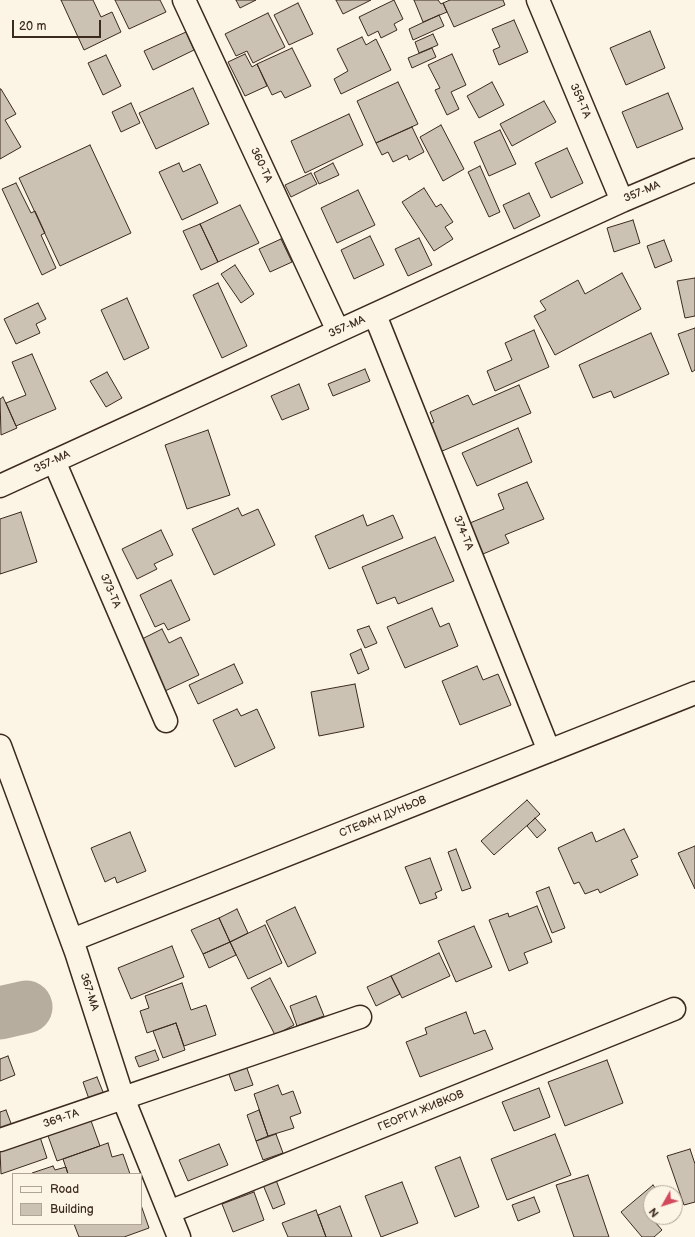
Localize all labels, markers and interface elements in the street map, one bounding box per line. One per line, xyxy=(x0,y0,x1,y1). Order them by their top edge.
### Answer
scale bar xyxy=(14,12,103,38)
text: 20 m xyxy=(19,19,46,34)
street label: 359-ТА xyxy=(567,82,593,120)
street label: 360-ТА xyxy=(247,145,275,185)
street label: 357-МА xyxy=(622,178,662,206)
street label: 357-МА xyxy=(327,313,367,341)
street label: 357-МА xyxy=(32,448,72,476)
street label: 374-ТА xyxy=(450,514,476,552)
street label: 373-ТА xyxy=(97,572,123,610)
street label: СТЕФАН ДУНЬОВ xyxy=(338,794,428,840)
street label: 367-МА xyxy=(77,972,101,1012)
street label: ГЕОРГИ ЖИВКОВ xyxy=(376,1088,466,1134)
street label: 369-ТА xyxy=(41,1107,81,1131)
legend xyxy=(12,1173,142,1225)
text: Road xyxy=(50,1182,79,1197)
north arrow xyxy=(643,1185,683,1225)
text: Building xyxy=(50,1202,94,1217)
text: N xyxy=(646,1205,662,1220)

